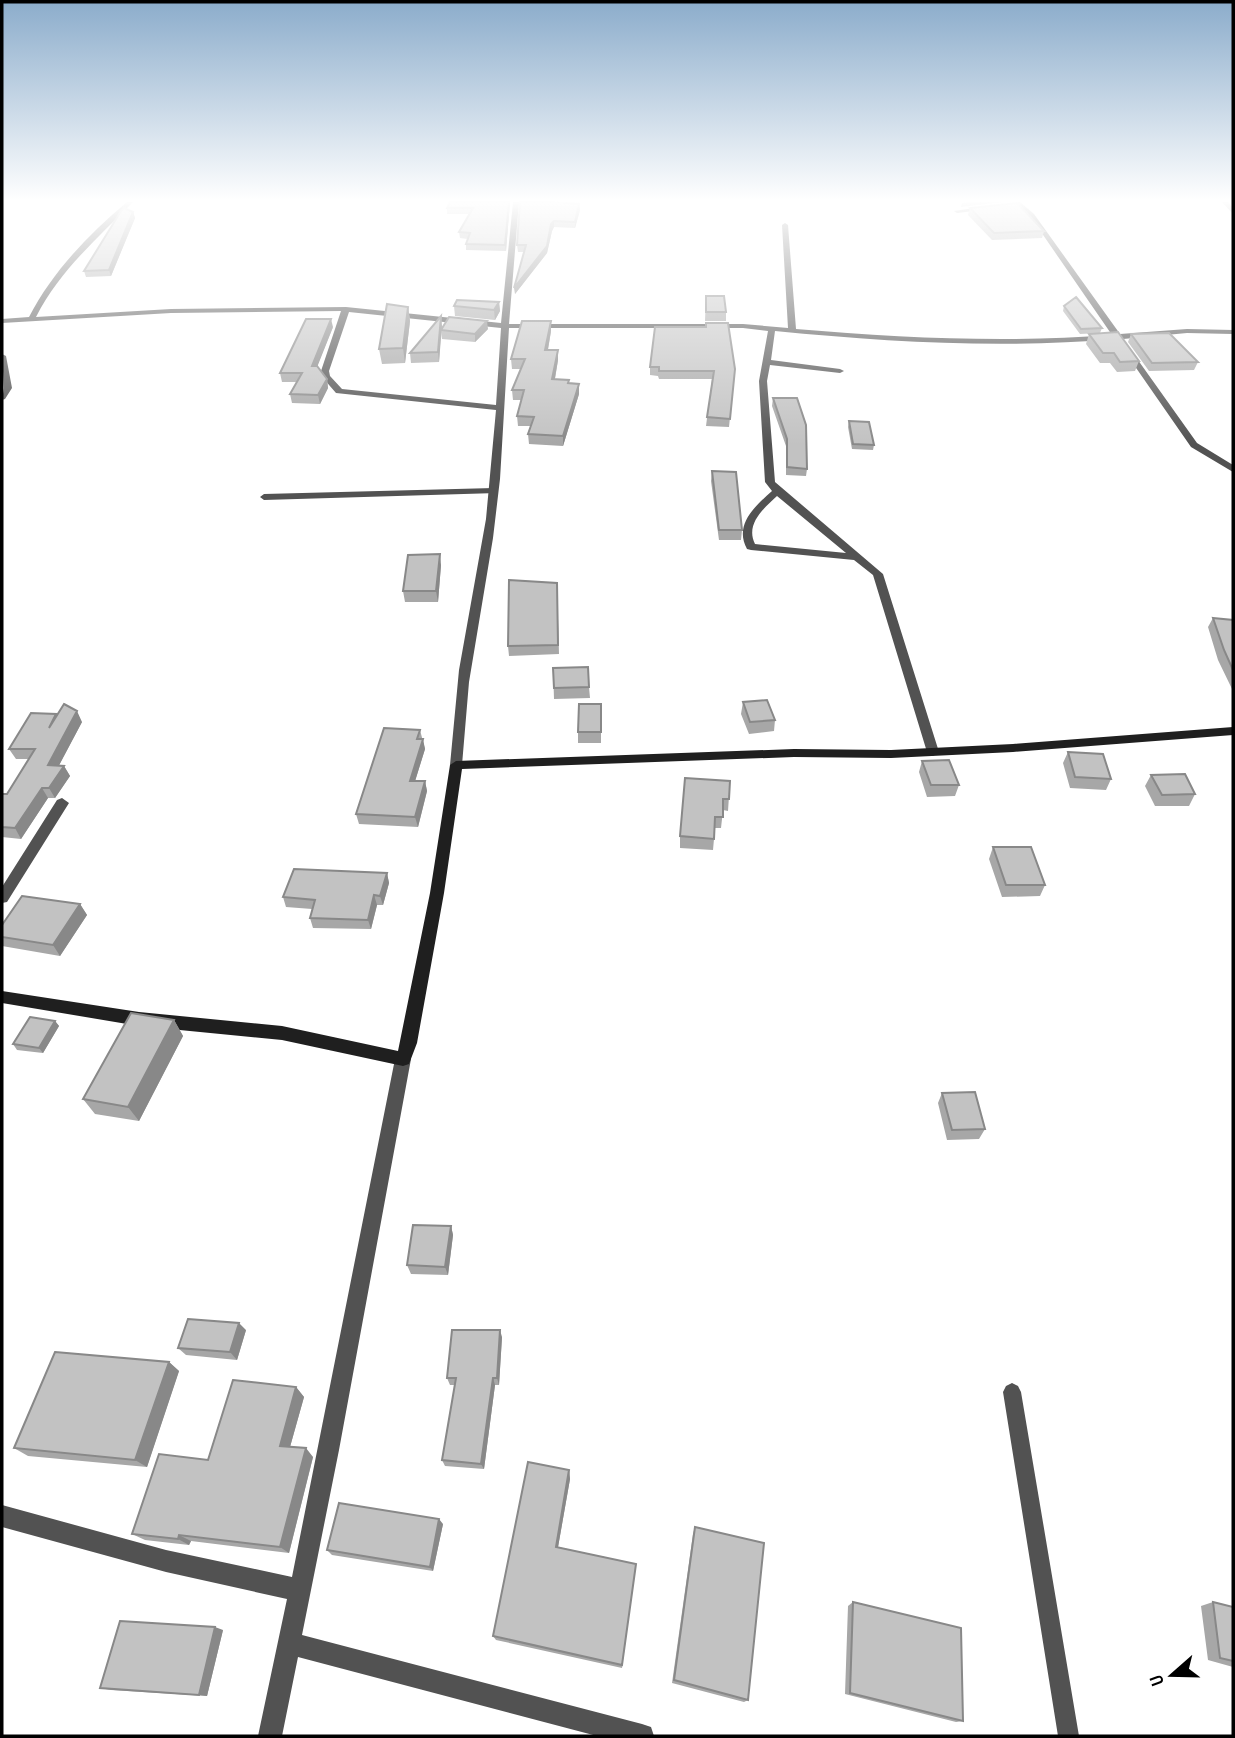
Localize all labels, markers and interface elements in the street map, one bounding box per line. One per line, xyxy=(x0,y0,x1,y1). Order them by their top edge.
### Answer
north arrow xyxy=(1137,1640,1207,1710)
text: U xyxy=(1145,1672,1170,1689)

